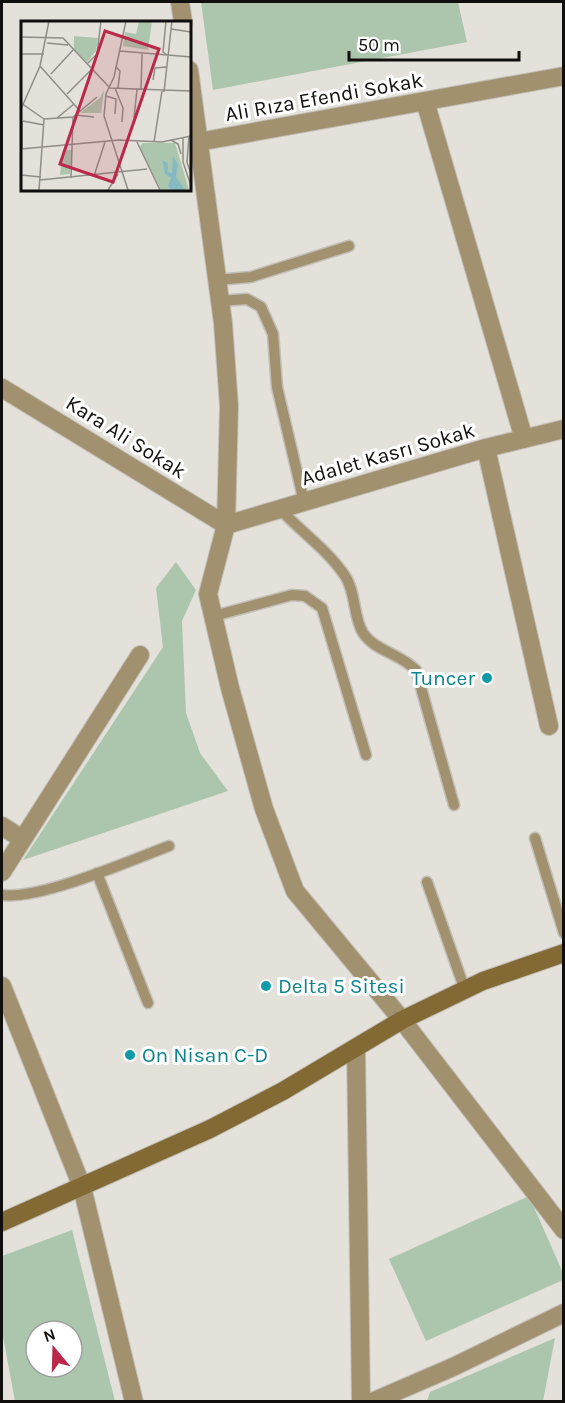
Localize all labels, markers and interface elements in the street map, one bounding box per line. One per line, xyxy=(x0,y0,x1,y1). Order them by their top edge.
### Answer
inset map xyxy=(21,21,190,190)
scale bar xyxy=(349,24,518,62)
text: 50 m xyxy=(358,34,400,56)
street label: Ali Rıza Efendi Sokak xyxy=(223,68,425,126)
street label: Kara Ali Sokak xyxy=(62,391,191,484)
street label: Adalet Kasrı Sokak xyxy=(299,418,478,490)
place label: Tuncer xyxy=(411,666,475,690)
marker: Tuncer xyxy=(480,671,494,685)
place label: Delta 5 Sitesi xyxy=(278,974,405,998)
marker: Delta 5 Sitesi xyxy=(259,979,273,993)
place label: On Nisan C-D xyxy=(142,1043,268,1067)
marker: On Nisan C-D xyxy=(123,1048,137,1062)
north arrow xyxy=(24,1319,84,1379)
text: N xyxy=(41,1324,58,1346)

